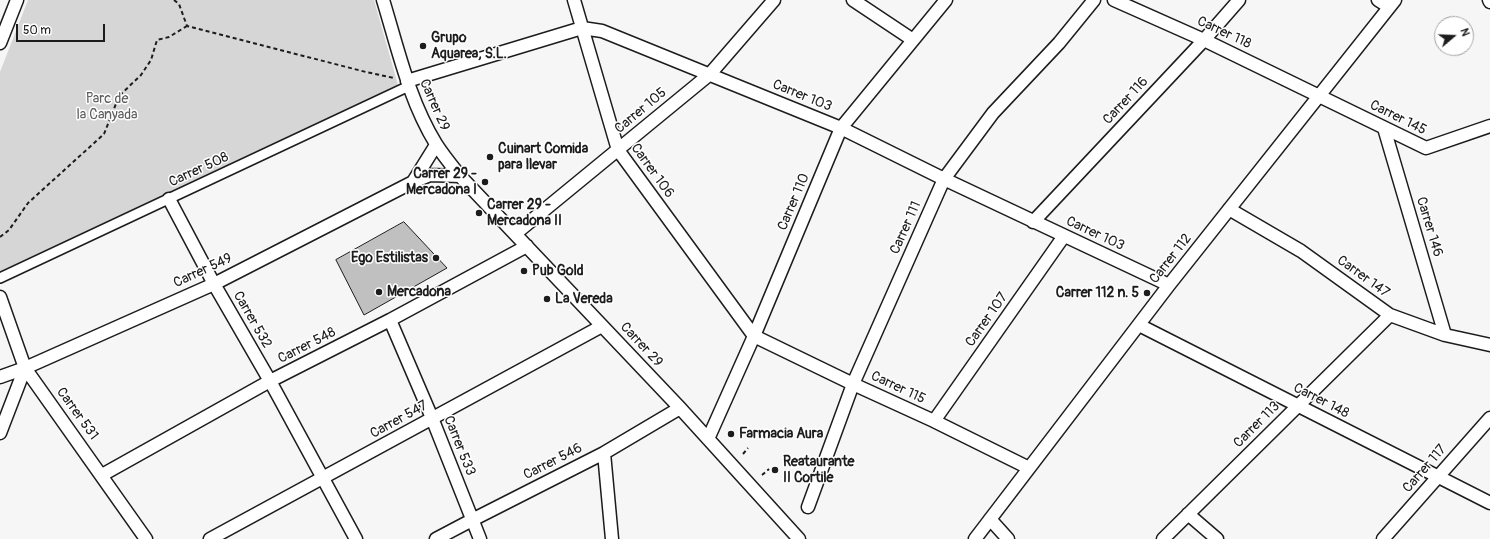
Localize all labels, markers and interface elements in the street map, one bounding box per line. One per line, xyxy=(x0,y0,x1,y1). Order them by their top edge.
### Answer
street label: Carrer 118 xyxy=(1194,13,1254,53)
scale bar xyxy=(18,16,107,42)
north arrow xyxy=(1434,16,1474,56)
text: 50 m xyxy=(23,23,51,38)
text: N xyxy=(1458,27,1472,38)
place label: Grupo Aquarea, S.L. xyxy=(431,30,507,62)
marker: Grupo Aquarea, S.L. xyxy=(418,41,428,51)
street label: Carrer 116 xyxy=(1100,74,1152,128)
street label: Carrer 103 xyxy=(770,76,834,116)
street label: Carrer 29 xyxy=(415,77,453,133)
street label: Carrer 105 xyxy=(612,85,670,137)
park label: Parc de la Canyada xyxy=(76,91,138,124)
street label: Carrer 145 xyxy=(1367,97,1429,139)
place label: Cuinart Comida para llevar xyxy=(498,141,588,174)
street label: Carrer 106 xyxy=(627,141,677,201)
street label: Carrer 508 xyxy=(166,149,232,191)
marker: Cuinart Comida para llevar xyxy=(485,152,495,162)
place label: Carrer 29 - Mercadona I xyxy=(406,166,477,198)
street label: Carrer 110 xyxy=(774,171,814,233)
marker: Carrer 29 - Mercadona I xyxy=(480,177,490,187)
street label: Carrer 146 xyxy=(1412,195,1446,259)
place label: Carrer 29 - Mercadona II xyxy=(487,197,562,230)
street label: Carrer 111 xyxy=(887,199,925,257)
marker: Carrer 29 - Mercadona II xyxy=(474,208,484,218)
street label: Carrer 103 xyxy=(1063,213,1127,255)
street label: Carrer 112 xyxy=(1146,231,1196,287)
street label: Carrer 549 xyxy=(171,250,235,292)
place label: Ego Estilistas xyxy=(351,250,428,266)
street label: Carrer 147 xyxy=(1333,252,1393,302)
marker: Ego Estilistas xyxy=(431,253,441,263)
place label: Pub Gold xyxy=(532,263,584,279)
marker: Pub Gold xyxy=(519,266,529,276)
place label: Mercadona xyxy=(387,284,451,300)
place label: Carrer 112 n. 5 xyxy=(1056,285,1139,301)
marker: Mercadona xyxy=(374,287,384,297)
marker: Carrer 112 n. 5 xyxy=(1142,288,1152,298)
street label: Carrer 532 xyxy=(229,289,275,351)
street label: Carrer 107 xyxy=(962,290,1012,350)
place label: La Vereda xyxy=(555,291,613,307)
marker: La Vereda xyxy=(542,294,552,304)
street label: Carrer 29 xyxy=(616,319,666,371)
street label: Carrer 548 xyxy=(275,324,339,368)
street label: Carrer 115 xyxy=(868,368,928,408)
street label: Carrer 148 xyxy=(1290,380,1352,422)
street label: Carrer 531 xyxy=(52,385,102,443)
street label: Carrer 547 xyxy=(367,397,431,443)
street label: Carrer 113 xyxy=(1230,398,1284,452)
street label: Carrer 533 xyxy=(439,414,479,478)
place label: Farmacia Aura xyxy=(739,426,823,442)
marker: Farmacia Aura xyxy=(726,429,736,439)
street label: Carrer 546 xyxy=(521,440,585,484)
street label: Carrer 117 xyxy=(1400,442,1450,496)
place label: Reataurante II Cortile xyxy=(783,454,854,486)
marker: Reataurante II Cortile xyxy=(770,465,780,475)

